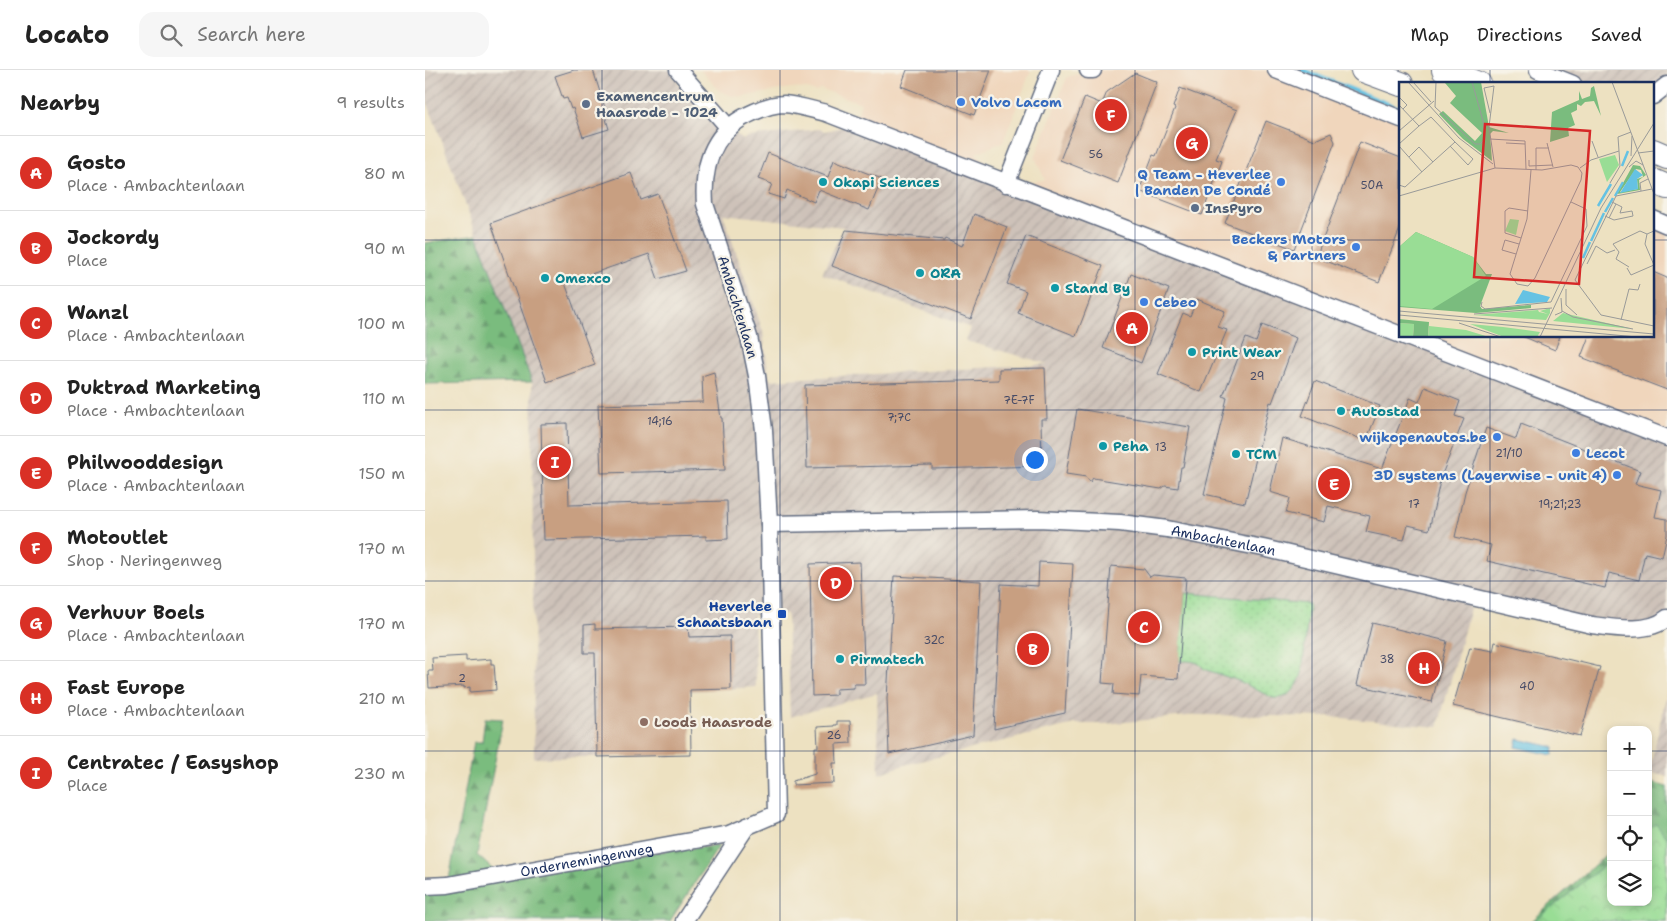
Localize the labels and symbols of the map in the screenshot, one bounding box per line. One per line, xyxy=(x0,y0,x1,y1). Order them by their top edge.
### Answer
inset map xyxy=(1399,82,1655,338)
place label: Examencentrum Haasrode - 1024 xyxy=(596,87,718,121)
place label: Volvo Lacom xyxy=(971,93,1062,111)
marker: Volvo Lacom xyxy=(955,96,967,108)
pin: F xyxy=(1095,96,1127,134)
marker: Examencentrum Haasrode - 1024 xyxy=(580,98,592,110)
pin: G xyxy=(1176,124,1208,162)
house number: 56 xyxy=(1089,147,1103,162)
place label: Q Team - Heverlee | Banden De Condé xyxy=(1135,165,1271,199)
place label: Okapi Sciences xyxy=(833,173,940,191)
marker: Okapi Sciences xyxy=(817,176,829,188)
marker: Q Team - Heverlee | Banden De Condé xyxy=(1275,176,1287,188)
house number: 50A xyxy=(1361,178,1383,193)
place label: InsPyro xyxy=(1205,199,1262,217)
marker: InsPyro xyxy=(1189,202,1201,214)
place label: Beckers Motors & Partners xyxy=(1232,230,1346,264)
marker: Beckers Motors & Partners xyxy=(1350,241,1362,253)
street label: Ambachtenlaan xyxy=(714,253,762,361)
place label: ORA xyxy=(930,264,961,282)
marker: ORA xyxy=(914,267,926,279)
place label: Omexco xyxy=(555,269,611,287)
marker: Omexco xyxy=(539,272,551,284)
place label: Stand By xyxy=(1065,279,1130,297)
marker: Stand By xyxy=(1049,282,1061,294)
place label: Cebeo xyxy=(1154,293,1197,311)
marker: Cebeo xyxy=(1138,296,1150,308)
pin: A xyxy=(1116,309,1148,347)
place label: Print Wear xyxy=(1202,343,1282,361)
marker: Print Wear xyxy=(1186,346,1198,358)
house number: 29 xyxy=(1250,369,1264,384)
house number: 7E-7F xyxy=(1003,393,1035,408)
place label: Autostad xyxy=(1351,402,1420,420)
marker: Autostad xyxy=(1335,405,1347,417)
house number: 7;7C xyxy=(887,410,911,425)
house number: 14;16 xyxy=(647,414,673,429)
place label: wijkopenautos.be xyxy=(1360,428,1487,446)
marker: wijkopenautos.be xyxy=(1491,431,1503,443)
place label: Peha xyxy=(1113,437,1149,455)
marker: Peha xyxy=(1097,440,1109,452)
house number: 13 xyxy=(1155,440,1167,455)
pin: I xyxy=(539,443,571,481)
place label: Lecot xyxy=(1586,444,1625,462)
place label: TCM xyxy=(1246,445,1277,463)
house number: 21/10 xyxy=(1495,446,1523,461)
your location xyxy=(1022,447,1048,473)
marker: Lecot xyxy=(1570,447,1582,459)
marker: TCM xyxy=(1230,448,1242,460)
pin: E xyxy=(1318,465,1350,503)
place label: 3D systems (Layerwise - unit 4) xyxy=(1374,466,1607,484)
marker: 3D systems (Layerwise - unit 4) xyxy=(1611,469,1623,481)
house number: 17 xyxy=(1408,497,1420,512)
house number: 19;21;23 xyxy=(1539,497,1581,512)
street label: Ambachtenlaan xyxy=(1169,521,1278,560)
pin: D xyxy=(820,564,852,602)
place label: Heverlee Schaatsbaan xyxy=(677,597,772,631)
marker: Heverlee Schaatsbaan xyxy=(776,608,788,620)
pin: C xyxy=(1128,608,1160,646)
pin: B xyxy=(1017,630,1049,668)
house number: 32C xyxy=(923,633,945,648)
pin: H xyxy=(1408,649,1440,687)
place label: Pirmatech xyxy=(850,650,924,668)
house number: 38 xyxy=(1379,652,1395,667)
marker: Pirmatech xyxy=(834,653,846,665)
house number: 2 xyxy=(458,671,466,686)
house number: 40 xyxy=(1519,679,1535,694)
place label: Loods Haasrode xyxy=(654,713,772,731)
marker: Loods Haasrode xyxy=(638,716,650,728)
house number: 26 xyxy=(827,728,841,743)
street label: Ondernemingenweg xyxy=(519,839,655,881)

